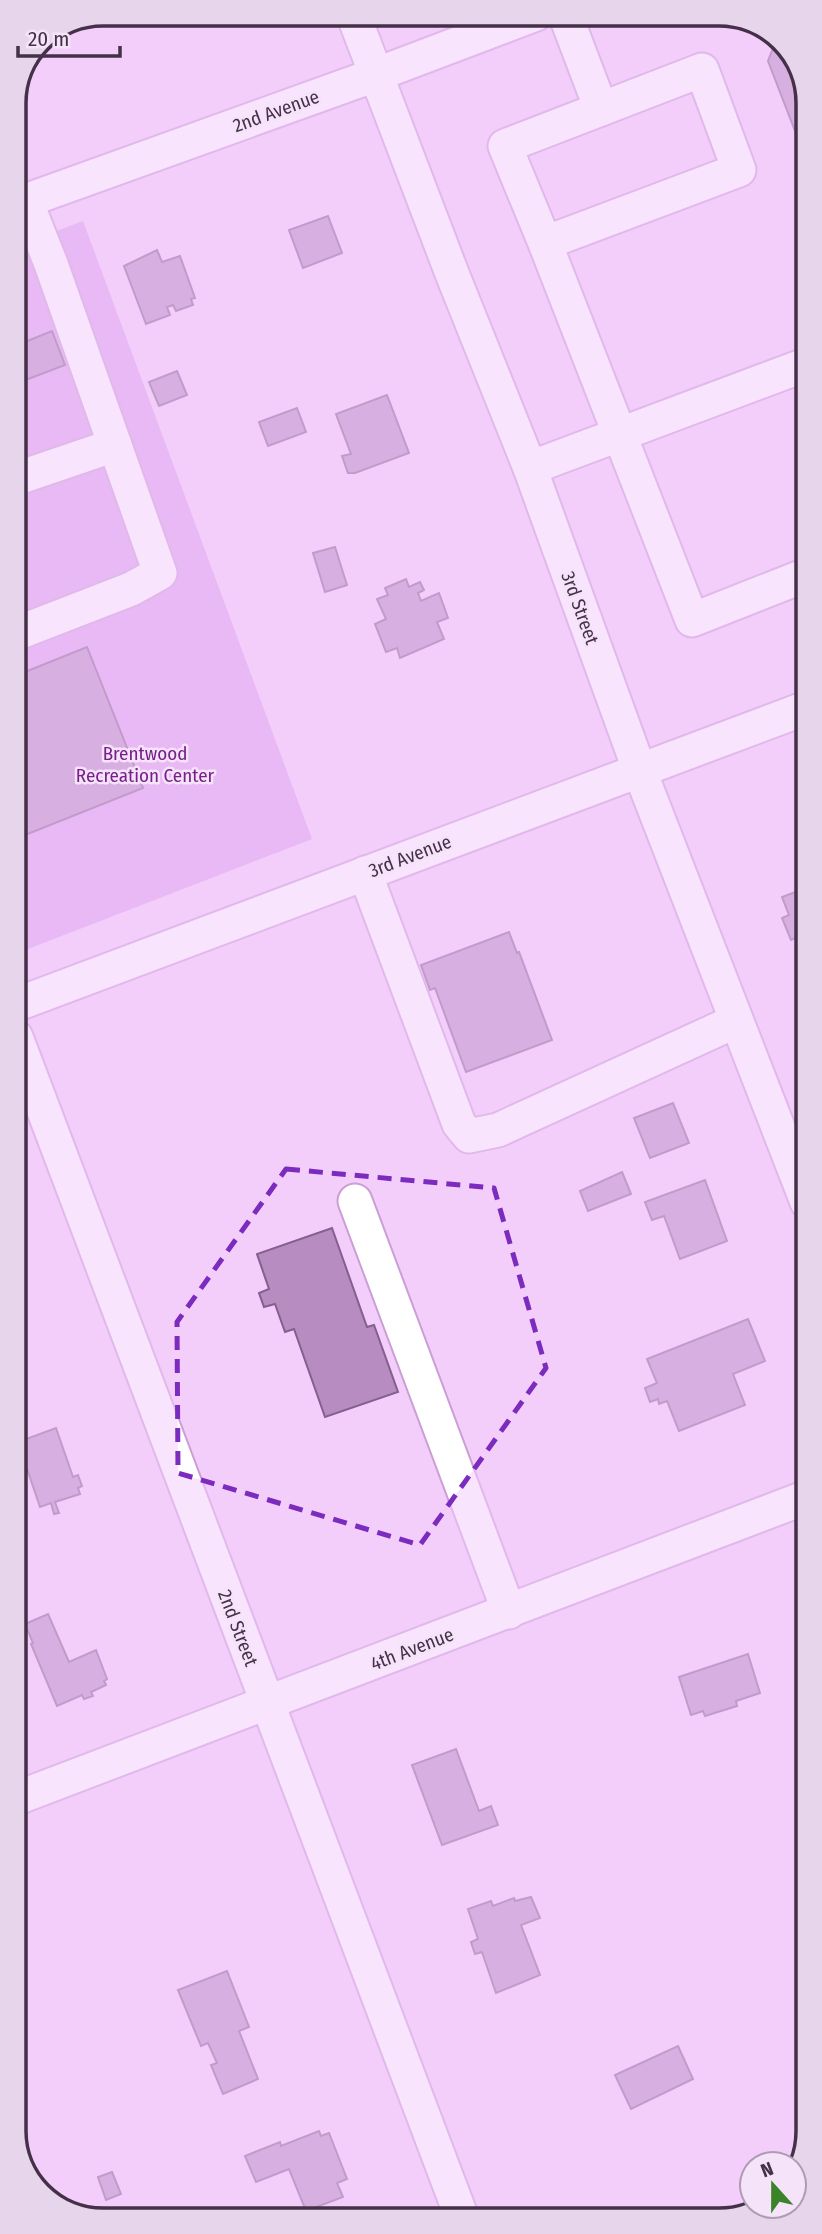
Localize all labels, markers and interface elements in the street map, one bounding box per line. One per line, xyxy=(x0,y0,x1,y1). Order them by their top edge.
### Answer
scale bar xyxy=(18,14,119,58)
text: 20 m xyxy=(28,26,69,52)
street label: 2nd Avenue xyxy=(230,85,322,137)
street label: 3rd Street xyxy=(556,568,604,648)
park label: Brentwood Recreation Center xyxy=(76,742,215,787)
street label: 3rd Avenue xyxy=(366,830,454,882)
street label: 2nd Street xyxy=(213,1587,263,1670)
street label: 4th Avenue xyxy=(367,1623,457,1675)
north arrow xyxy=(738,2150,808,2220)
text: N xyxy=(758,2157,777,2182)

